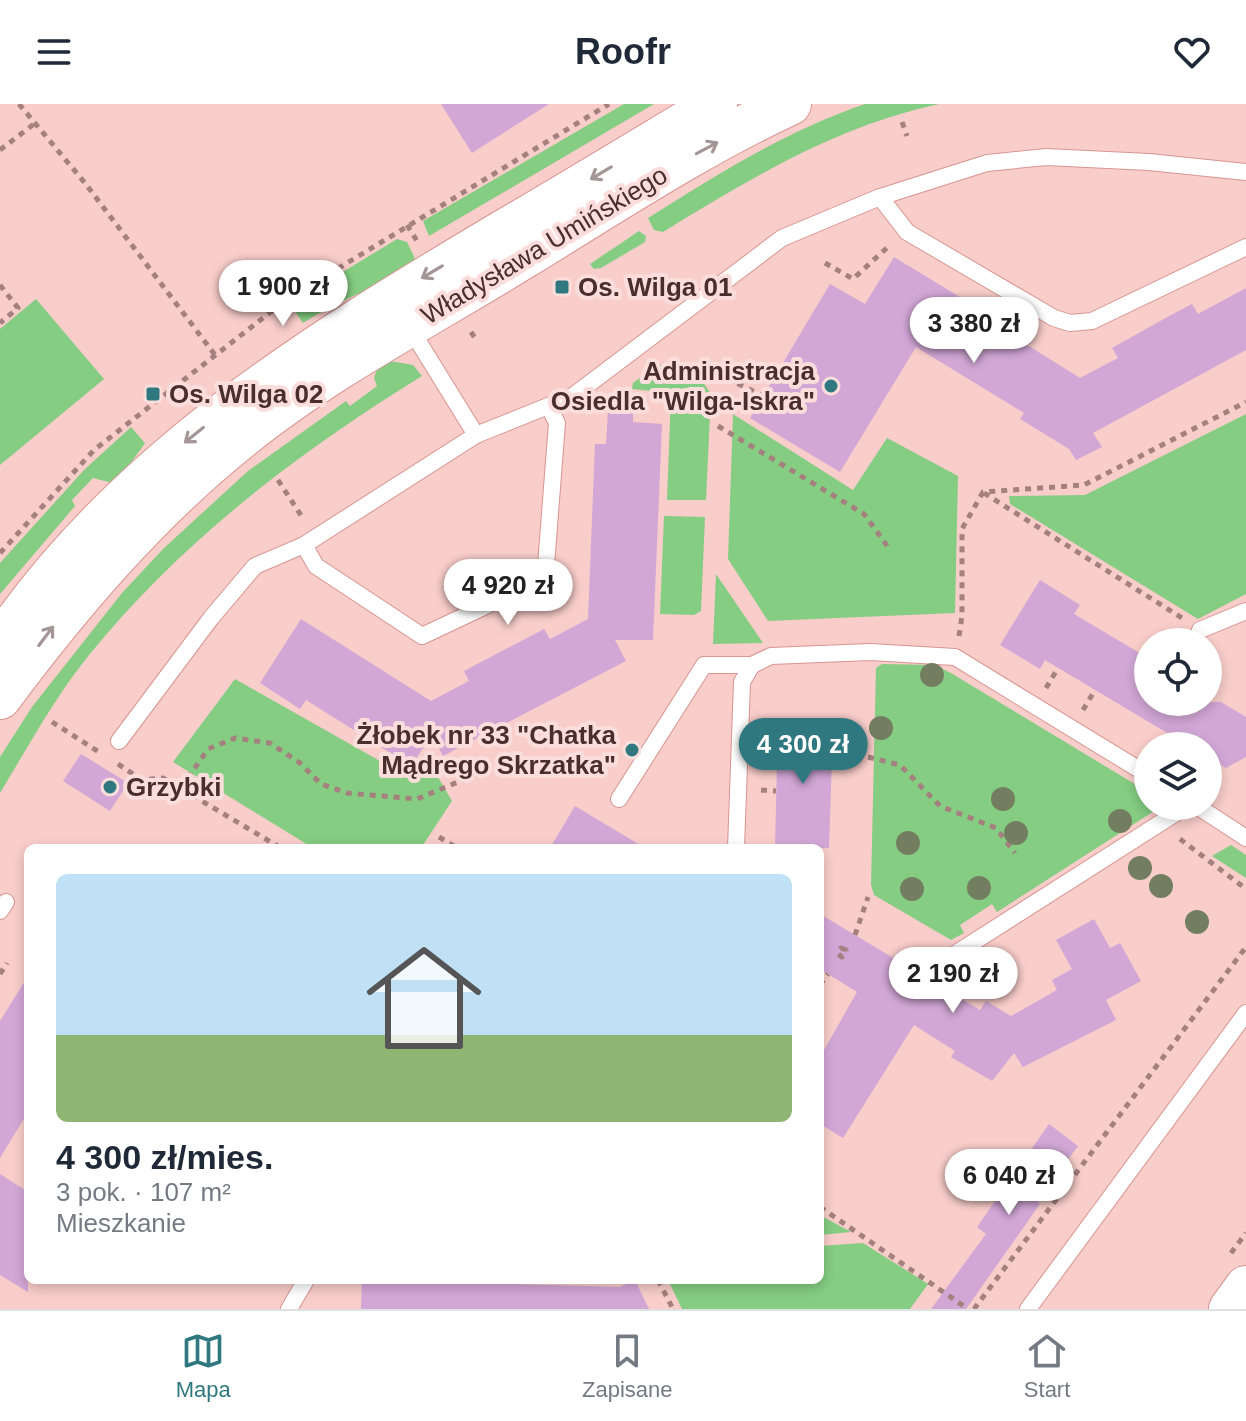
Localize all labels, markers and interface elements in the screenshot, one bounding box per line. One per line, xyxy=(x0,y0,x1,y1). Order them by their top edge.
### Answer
icon: menu xyxy=(32,30,76,74)
icon: heart xyxy=(1170,30,1214,74)
text: Roofr xyxy=(575,31,671,72)
one-way arrow xyxy=(695,140,719,156)
street label: Władysława Umińskiego xyxy=(416,160,672,330)
one-way arrow xyxy=(590,165,613,181)
pin: 1 900 zł xyxy=(200,260,366,328)
one-way arrow xyxy=(421,265,444,281)
text: 1 900 zł xyxy=(237,271,329,301)
place label: Os. Wilga 01 xyxy=(578,272,732,302)
marker: Os. Wilga 01 xyxy=(553,278,571,296)
pin: 3 380 zł xyxy=(891,297,1057,365)
text: 3 380 zł xyxy=(928,308,1020,338)
place label: Administracja Osiedla "Wilga-Iskra" xyxy=(551,356,816,416)
marker: Administracja Osiedla "Wilga-Iskra" xyxy=(822,377,840,395)
place label: Os. Wilga 02 xyxy=(169,379,323,409)
marker: Os. Wilga 02 xyxy=(144,385,162,403)
one-way arrow xyxy=(185,426,205,444)
pin: 4 920 zł xyxy=(425,559,591,627)
text: 4 920 zł xyxy=(462,570,554,600)
one-way arrow xyxy=(38,625,55,647)
map controls xyxy=(1134,628,1222,820)
button: locate xyxy=(1134,628,1222,716)
pin: 4 300 zł xyxy=(720,718,886,786)
place label: Żłobek nr 33 "Chatka Mądrego Skrzatka" xyxy=(357,720,617,780)
text: 4 300 zł xyxy=(757,729,849,759)
button: layers xyxy=(1134,732,1222,820)
marker: Żłobek nr 33 "Chatka Mądrego Skrzatka" xyxy=(623,741,641,759)
place label: Grzybki xyxy=(126,772,221,802)
marker: Grzybki xyxy=(101,778,119,796)
icon: home xyxy=(352,926,496,1070)
pin: 2 190 zł xyxy=(870,947,1036,1015)
text: 2 190 zł xyxy=(907,958,999,988)
text: 4 300 zł/mies. xyxy=(56,1138,273,1176)
pin: 6 040 zł xyxy=(926,1149,1092,1217)
text: 6 040 zł xyxy=(963,1160,1055,1190)
text: 3 pok. · 107 m² xyxy=(56,1177,231,1207)
text: Mieszkanie xyxy=(56,1208,186,1238)
tab: Mapa xyxy=(176,1329,231,1403)
tab: Zapisane xyxy=(582,1329,673,1403)
tab: Start xyxy=(1024,1329,1070,1403)

